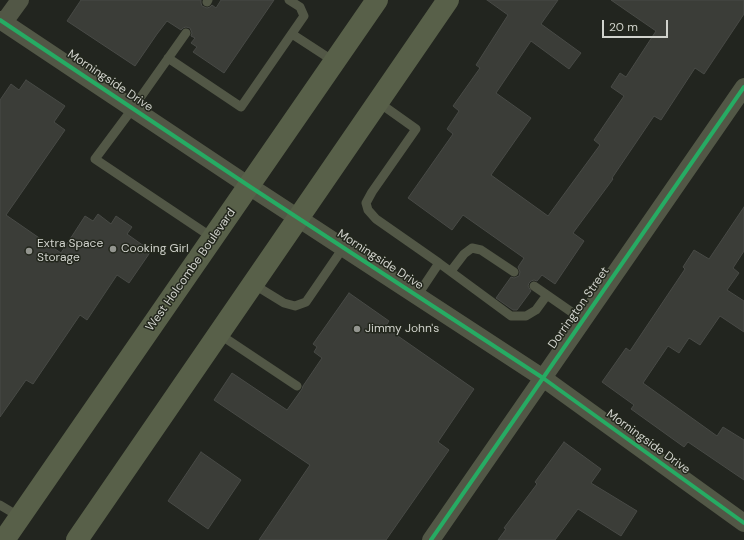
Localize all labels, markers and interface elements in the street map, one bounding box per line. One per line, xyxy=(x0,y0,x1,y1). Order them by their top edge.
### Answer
scale bar xyxy=(604,12,670,38)
text: 20 m xyxy=(609,19,638,35)
street label: Morningside Drive xyxy=(65,47,155,115)
street label: West Holcombe Boulevard xyxy=(143,206,239,334)
street label: Morningside Drive xyxy=(334,227,426,293)
place label: Extra Space Storage xyxy=(37,237,103,265)
place label: Cooking Girl xyxy=(121,242,189,256)
marker: Cooking Girl xyxy=(108,244,118,254)
marker: Extra Space Storage xyxy=(24,246,34,256)
street label: Dorrington Street xyxy=(545,264,613,352)
place label: Jimmy John's xyxy=(365,322,439,336)
marker: Jimmy John's xyxy=(352,324,362,334)
street label: Morningside Drive xyxy=(603,407,693,477)

